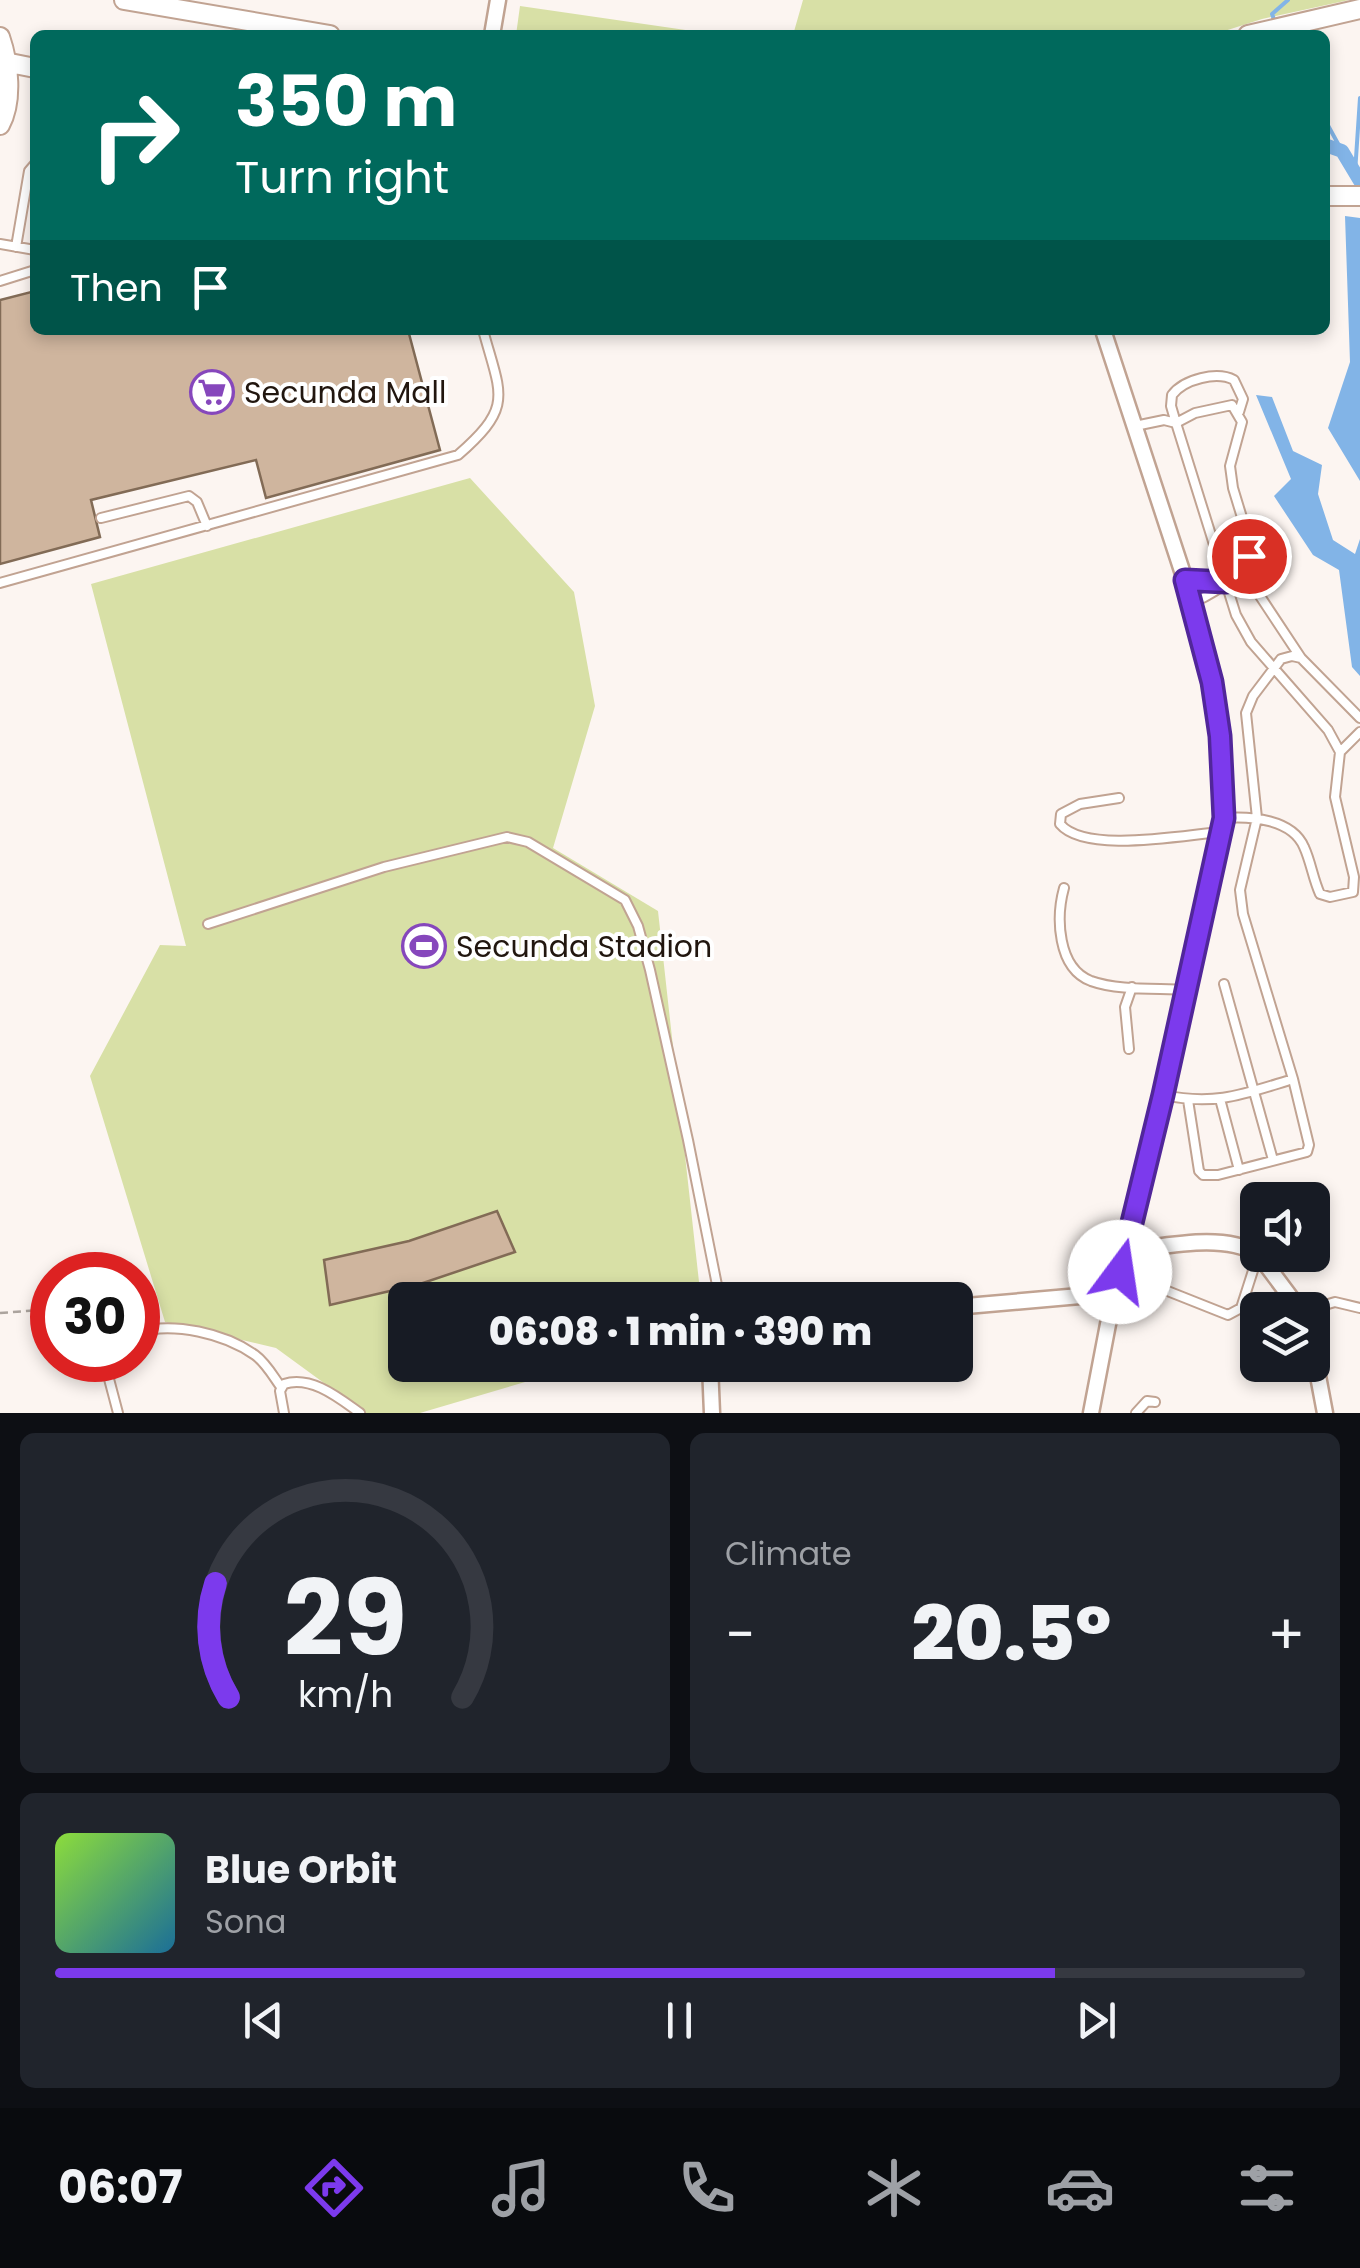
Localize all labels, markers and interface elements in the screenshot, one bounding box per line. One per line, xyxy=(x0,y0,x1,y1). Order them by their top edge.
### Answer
text: 350 m xyxy=(235,52,457,151)
icon: right xyxy=(70,70,200,200)
text: Turn right xyxy=(235,146,449,209)
icon: arrive xyxy=(183,260,238,315)
text: Then xyxy=(70,261,163,314)
supermarket icon: Secunda Mall xyxy=(189,369,235,415)
place label: Secunda Mall xyxy=(244,371,446,414)
pin xyxy=(1207,514,1292,599)
icon: arrive xyxy=(1222,529,1277,584)
sports icon: Secunda Stadion xyxy=(401,923,447,969)
place label: Secunda Stadion xyxy=(456,925,712,968)
map controls xyxy=(1240,1182,1330,1382)
button: sound xyxy=(1240,1182,1330,1272)
position arrow xyxy=(1068,1220,1172,1324)
speed limit sign: 30 xyxy=(30,1252,160,1382)
button: layers xyxy=(1240,1292,1330,1382)
text: 06:08 · 1 min · 390 m xyxy=(489,1305,872,1358)
text: Climate xyxy=(725,1531,852,1576)
text: 29 xyxy=(283,1546,407,1691)
text: 20.5° xyxy=(912,1581,1111,1686)
text: − xyxy=(725,1596,755,1673)
text: + xyxy=(1267,1596,1305,1673)
text: km/h xyxy=(297,1669,393,1720)
text: Blue Orbit xyxy=(205,1843,397,1896)
text: Sona xyxy=(205,1899,286,1944)
icon: previous xyxy=(236,1993,291,2048)
icon: pause xyxy=(652,1993,707,2048)
icon: next xyxy=(1069,1993,1124,2048)
icon: directions xyxy=(299,2153,369,2223)
icon: music xyxy=(486,2153,556,2223)
icon: phone xyxy=(672,2153,742,2223)
icon: climate xyxy=(859,2153,929,2223)
icon: car xyxy=(1045,2153,1115,2223)
icon: filters xyxy=(1232,2153,1302,2223)
text: 06:07 xyxy=(58,2156,182,2219)

